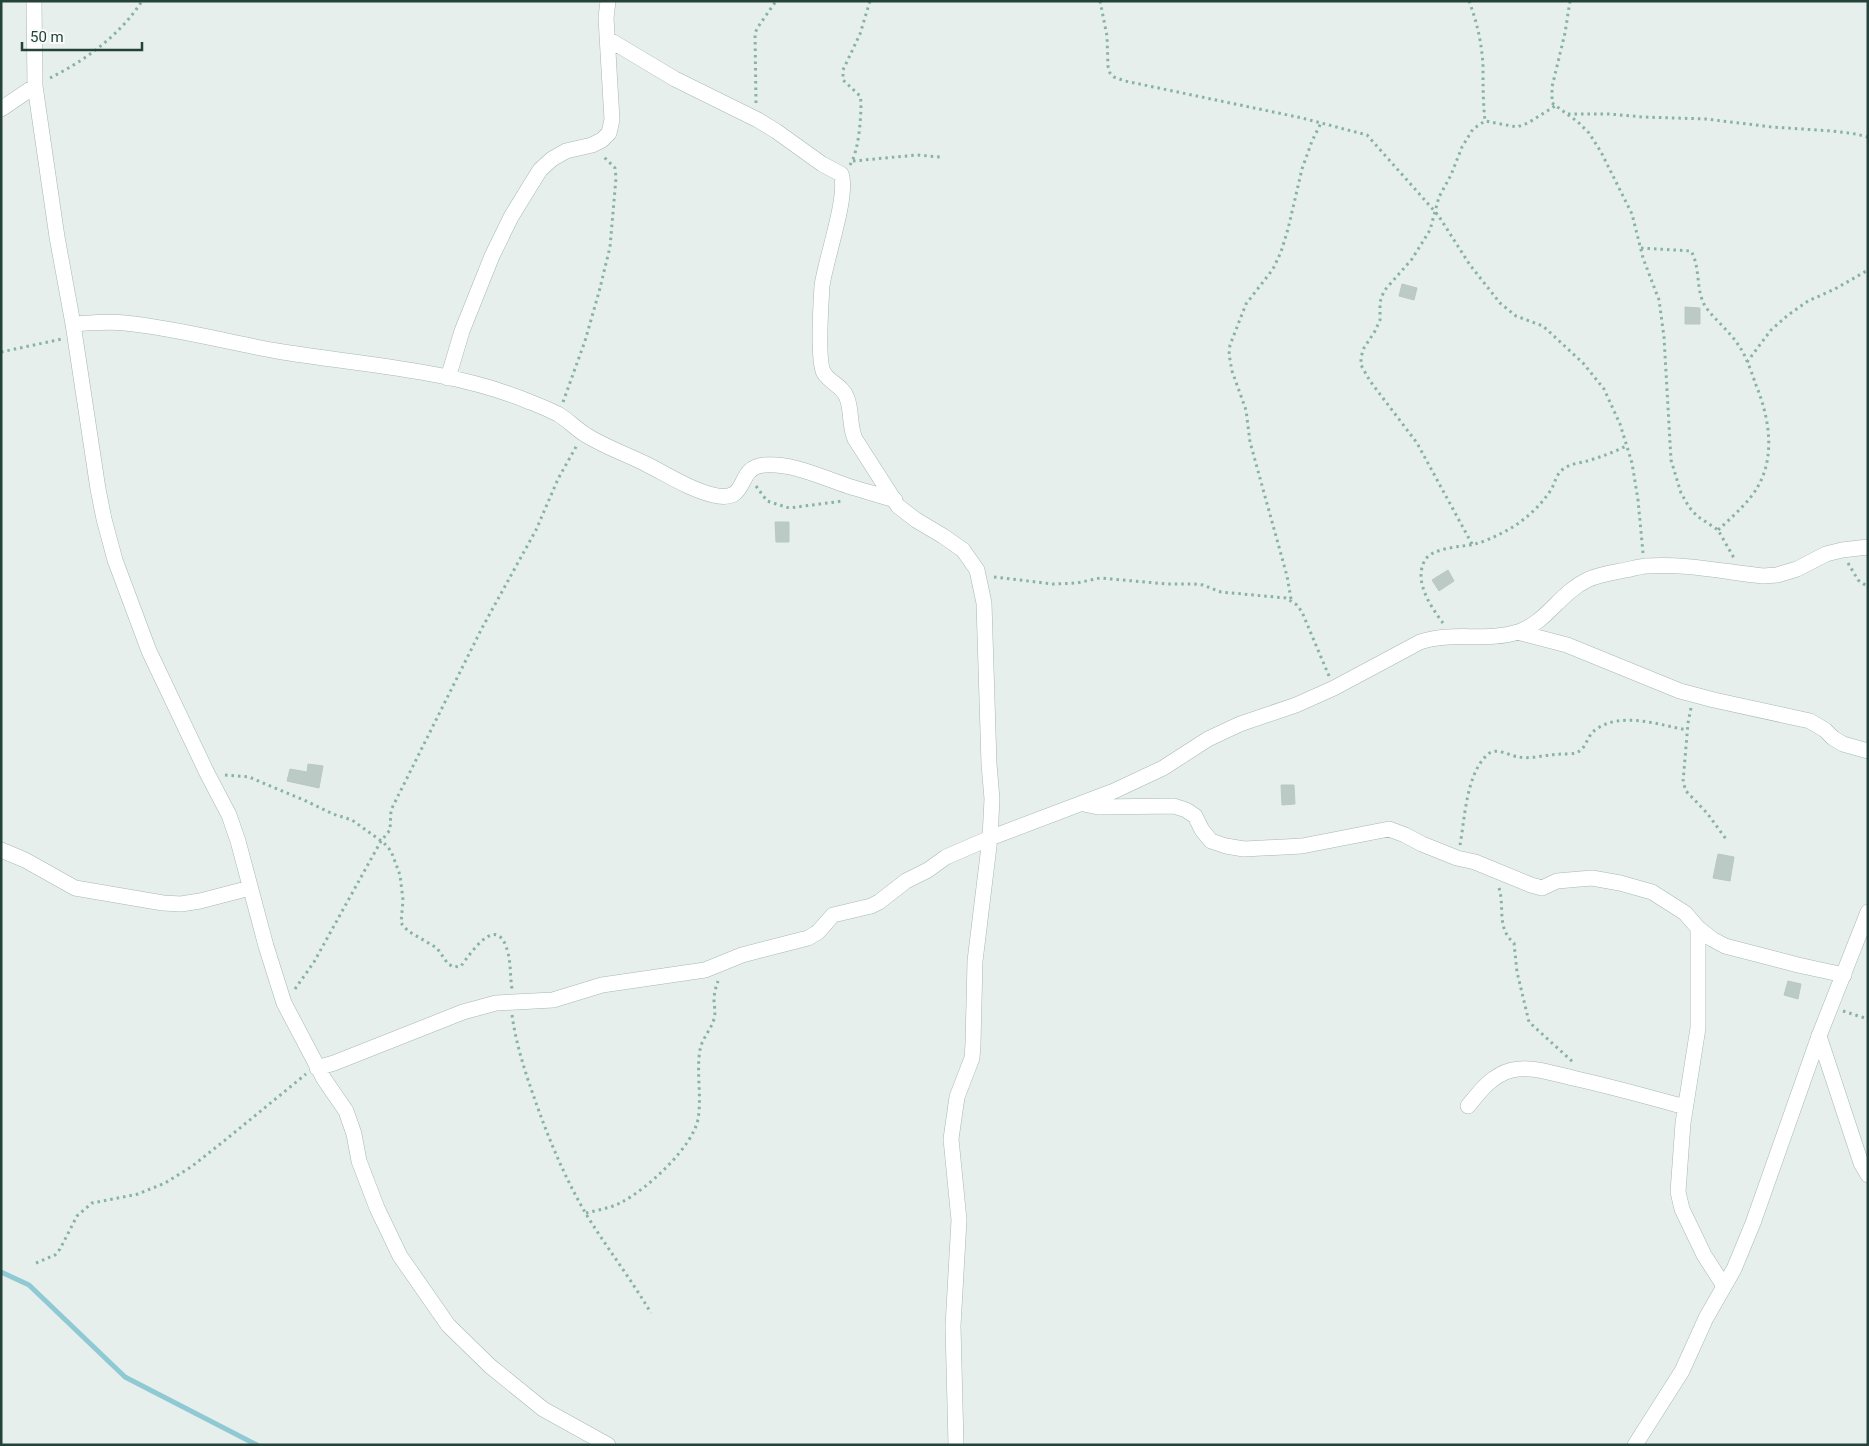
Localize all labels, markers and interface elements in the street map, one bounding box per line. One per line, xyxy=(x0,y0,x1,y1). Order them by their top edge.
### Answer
scale bar xyxy=(22,20,142,52)
text: 50 m xyxy=(30,28,64,46)

